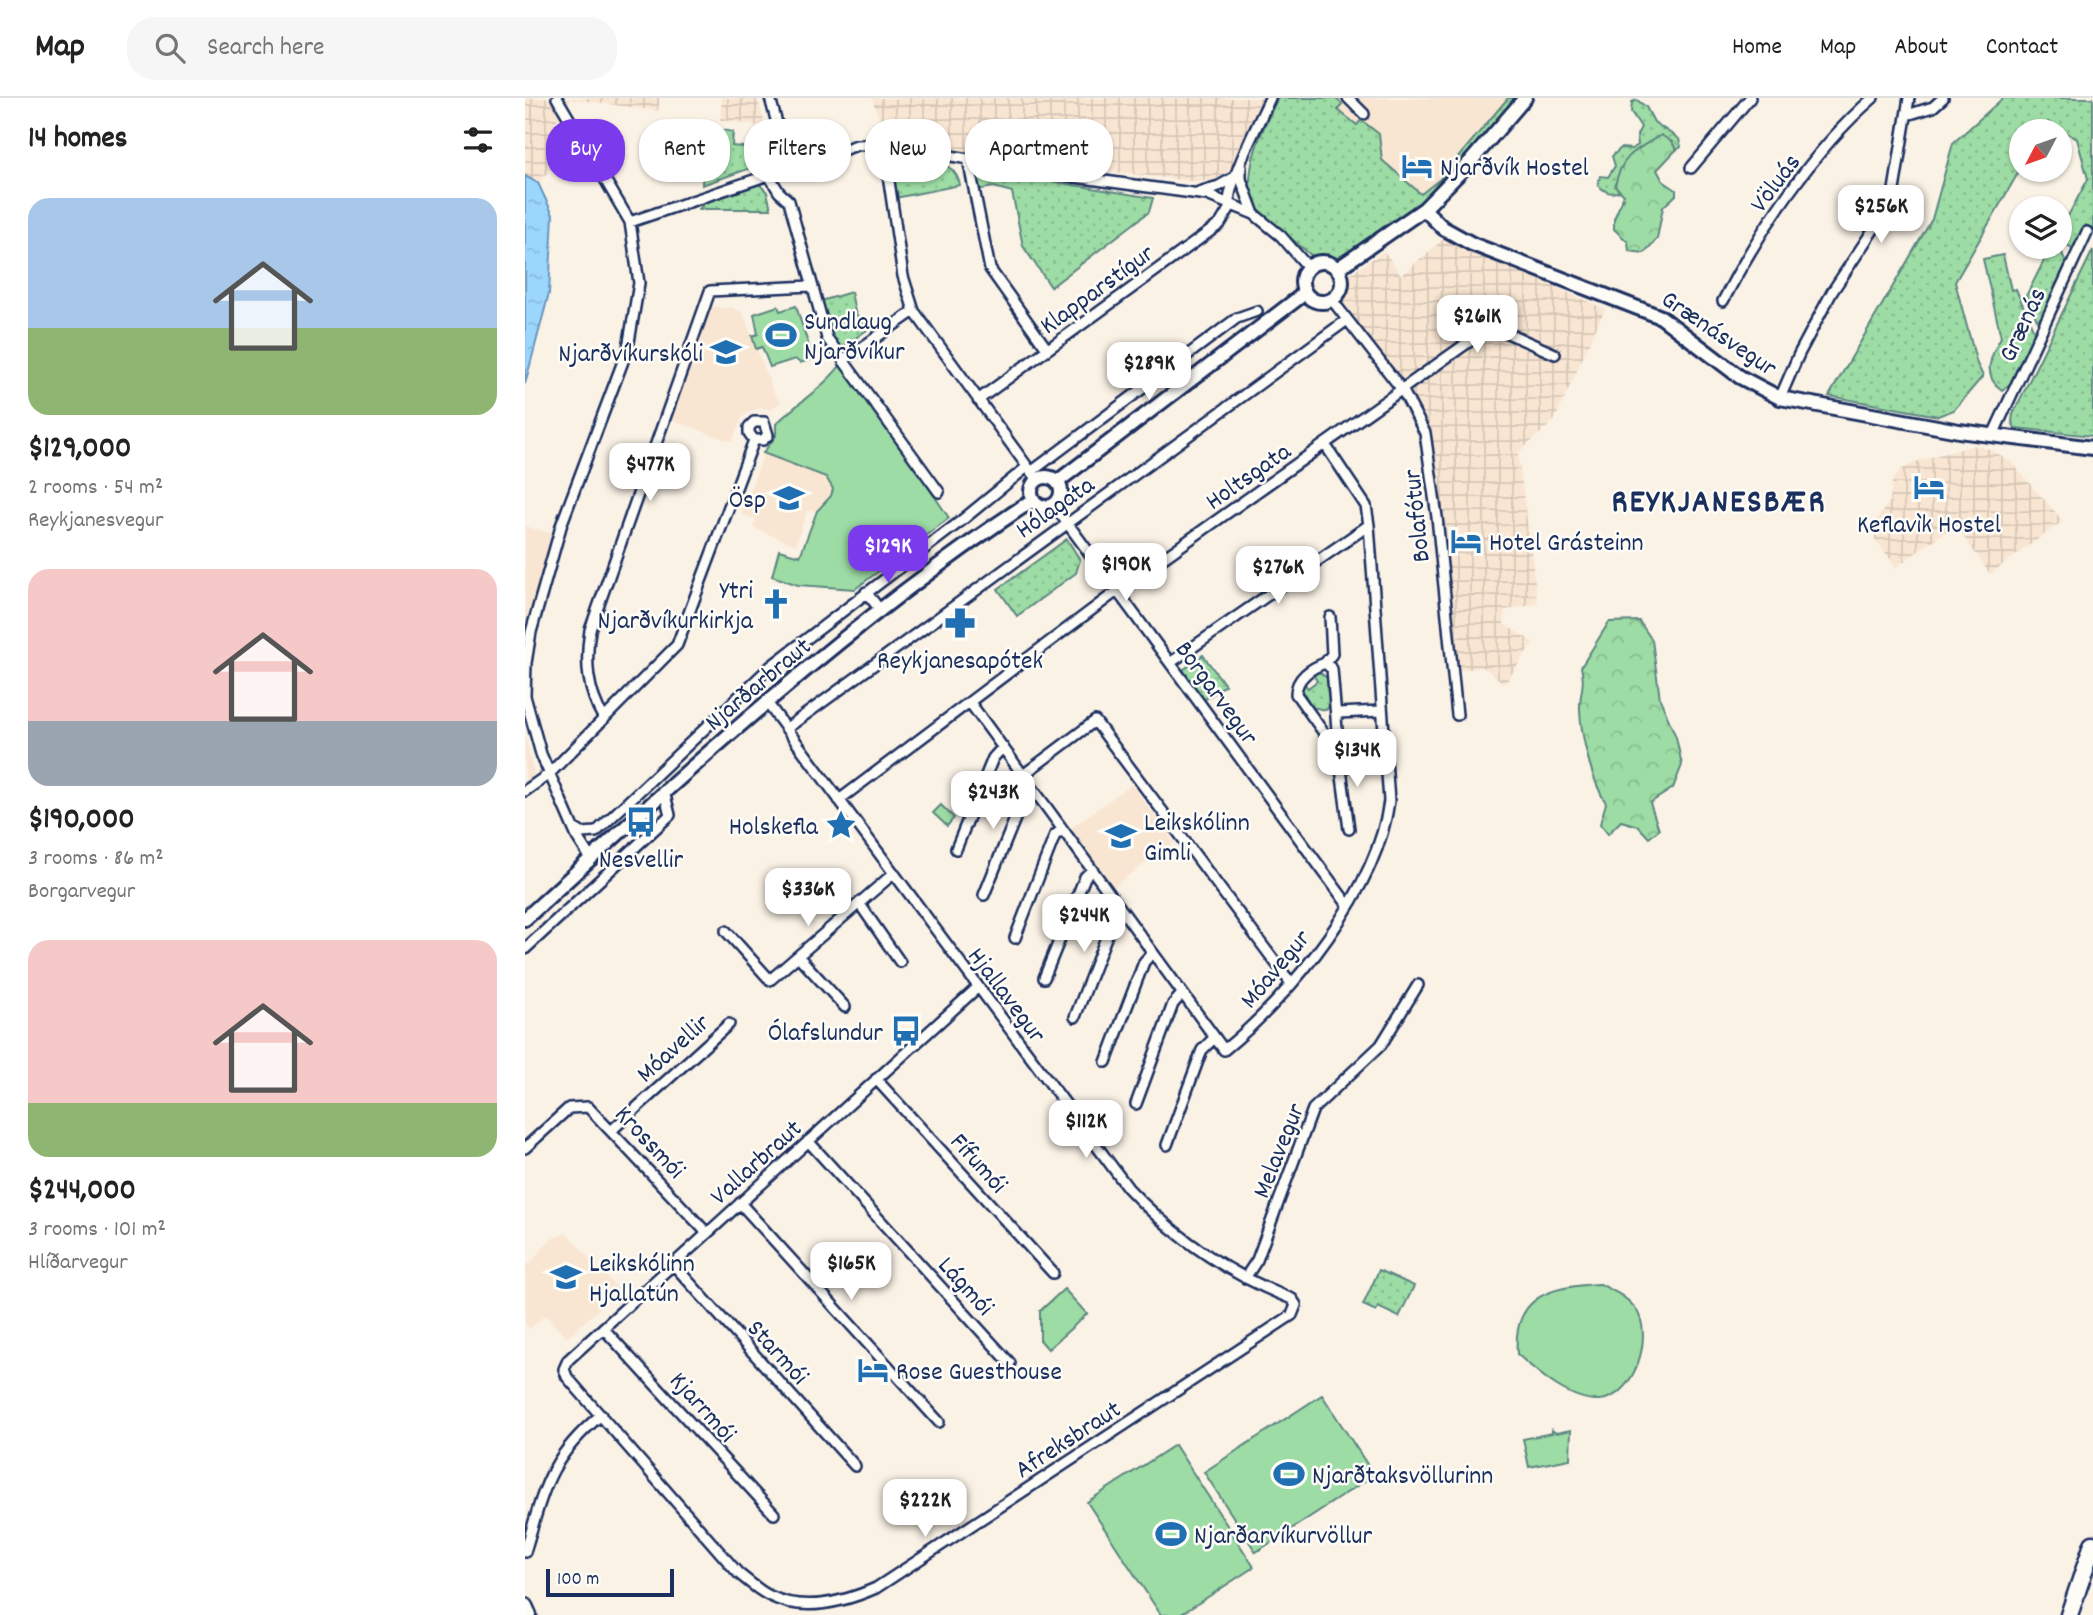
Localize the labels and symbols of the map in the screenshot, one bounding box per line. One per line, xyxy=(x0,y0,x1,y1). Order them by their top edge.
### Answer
north arrow xyxy=(2009,119,2072,182)
street label: Völuás xyxy=(1742,147,1811,221)
hotel icon: Njarðvík Hostel xyxy=(1400,149,1434,183)
place label: Njarðvík Hostel xyxy=(1440,151,1589,188)
pin: $256K xyxy=(1832,186,1930,245)
street label: Klapparstígur xyxy=(1033,236,1163,345)
street label: Grænásvegur xyxy=(1653,282,1784,388)
street label: Grænás xyxy=(1991,282,2058,369)
pin: $261K xyxy=(1428,296,1526,355)
place label: Sundlaug Njarðvíkur xyxy=(804,305,905,372)
sports icon: Sundlaug Njarðvíkur xyxy=(764,318,798,352)
school or university icon: Njarðvíkurskóli xyxy=(709,335,743,369)
place label: Njarðvíkurskóli xyxy=(558,337,703,374)
pin: $289K xyxy=(1100,342,1198,402)
street label: Holtsgata xyxy=(1199,434,1300,521)
pin: $477K xyxy=(601,444,699,503)
street label: Bolafótur xyxy=(1395,467,1442,564)
street label: Hólagata xyxy=(1009,468,1104,549)
hotel icon: Keflavìk Hostel xyxy=(1912,470,1946,504)
school or university icon: Ösp xyxy=(772,481,806,515)
district label: REYKJANESBÆR xyxy=(1611,481,1827,528)
place label: Ösp xyxy=(729,483,766,520)
place label: Keflavìk Hostel xyxy=(1857,508,2001,545)
hotel icon: Hotel Grásteinn xyxy=(1449,524,1483,558)
pin: $129K xyxy=(839,526,937,585)
place label: Hotel Grásteinn xyxy=(1489,526,1644,563)
pin: $190K xyxy=(1077,544,1175,603)
pin: $276K xyxy=(1229,546,1327,606)
place label: Ytri Njarðvíkurkirkja xyxy=(598,574,754,641)
church icon: Ytri Njarðvíkurkirkja xyxy=(759,587,793,621)
pharmacy icon: Reykjanesapótek xyxy=(943,606,977,640)
street label: Njarðarbraut xyxy=(698,630,821,741)
street label: Borgarvegur xyxy=(1165,634,1266,754)
place label: Reykjanesapótek xyxy=(877,644,1043,681)
pin: $134K xyxy=(1308,730,1406,789)
pin: $243K xyxy=(944,772,1042,831)
bus stop icon: Nesvellir xyxy=(624,805,658,839)
place label: Leikskólinn Gimli xyxy=(1144,806,1250,873)
place icon: Holskefla xyxy=(824,808,858,842)
place label: Holskefla xyxy=(729,810,819,847)
school or university icon: Leikskólinn Gimli xyxy=(1104,819,1138,853)
place label: Nesvellir xyxy=(599,843,683,880)
pin: $336K xyxy=(759,868,857,928)
pin: $244K xyxy=(1035,894,1133,954)
street label: Móavegur xyxy=(1232,922,1321,1018)
street label: Hjallavegur xyxy=(957,940,1054,1052)
street label: Móavellir xyxy=(629,1006,720,1093)
bus stop icon: Ólafslundur xyxy=(889,1014,923,1048)
place label: Ólafslundur xyxy=(768,1016,883,1053)
street label: Krossmói xyxy=(604,1098,693,1189)
street label: Melavegur xyxy=(1244,1098,1316,1204)
pin: $112K xyxy=(1037,1100,1135,1160)
street label: Vallarbraut xyxy=(703,1112,812,1215)
street label: Fífumói xyxy=(940,1126,1015,1203)
pin: $165K xyxy=(802,1242,900,1302)
place label: Leikskólinn Hjallatún xyxy=(589,1247,695,1314)
street label: Lágmói xyxy=(928,1249,1001,1326)
school or university icon: Leikskólinn Hjallatún xyxy=(549,1260,583,1294)
street label: Starmói xyxy=(737,1312,816,1395)
hotel icon: Rose Guesthouse xyxy=(856,1353,890,1387)
place label: Rose Guesthouse xyxy=(896,1355,1062,1392)
street label: Kjarrmói xyxy=(659,1365,744,1452)
street label: Afreksbraut xyxy=(1009,1393,1130,1489)
sports icon: Njarðtaksvöllurinn xyxy=(1272,1457,1306,1491)
place label: Njarðtaksvöllurinn xyxy=(1312,1459,1493,1496)
pin: $222K xyxy=(876,1480,974,1539)
sports icon: Njarðarvíkurvöllur xyxy=(1154,1517,1188,1551)
place label: Njarðarvíkurvöllur xyxy=(1194,1519,1372,1556)
scale bar xyxy=(546,1566,674,1598)

